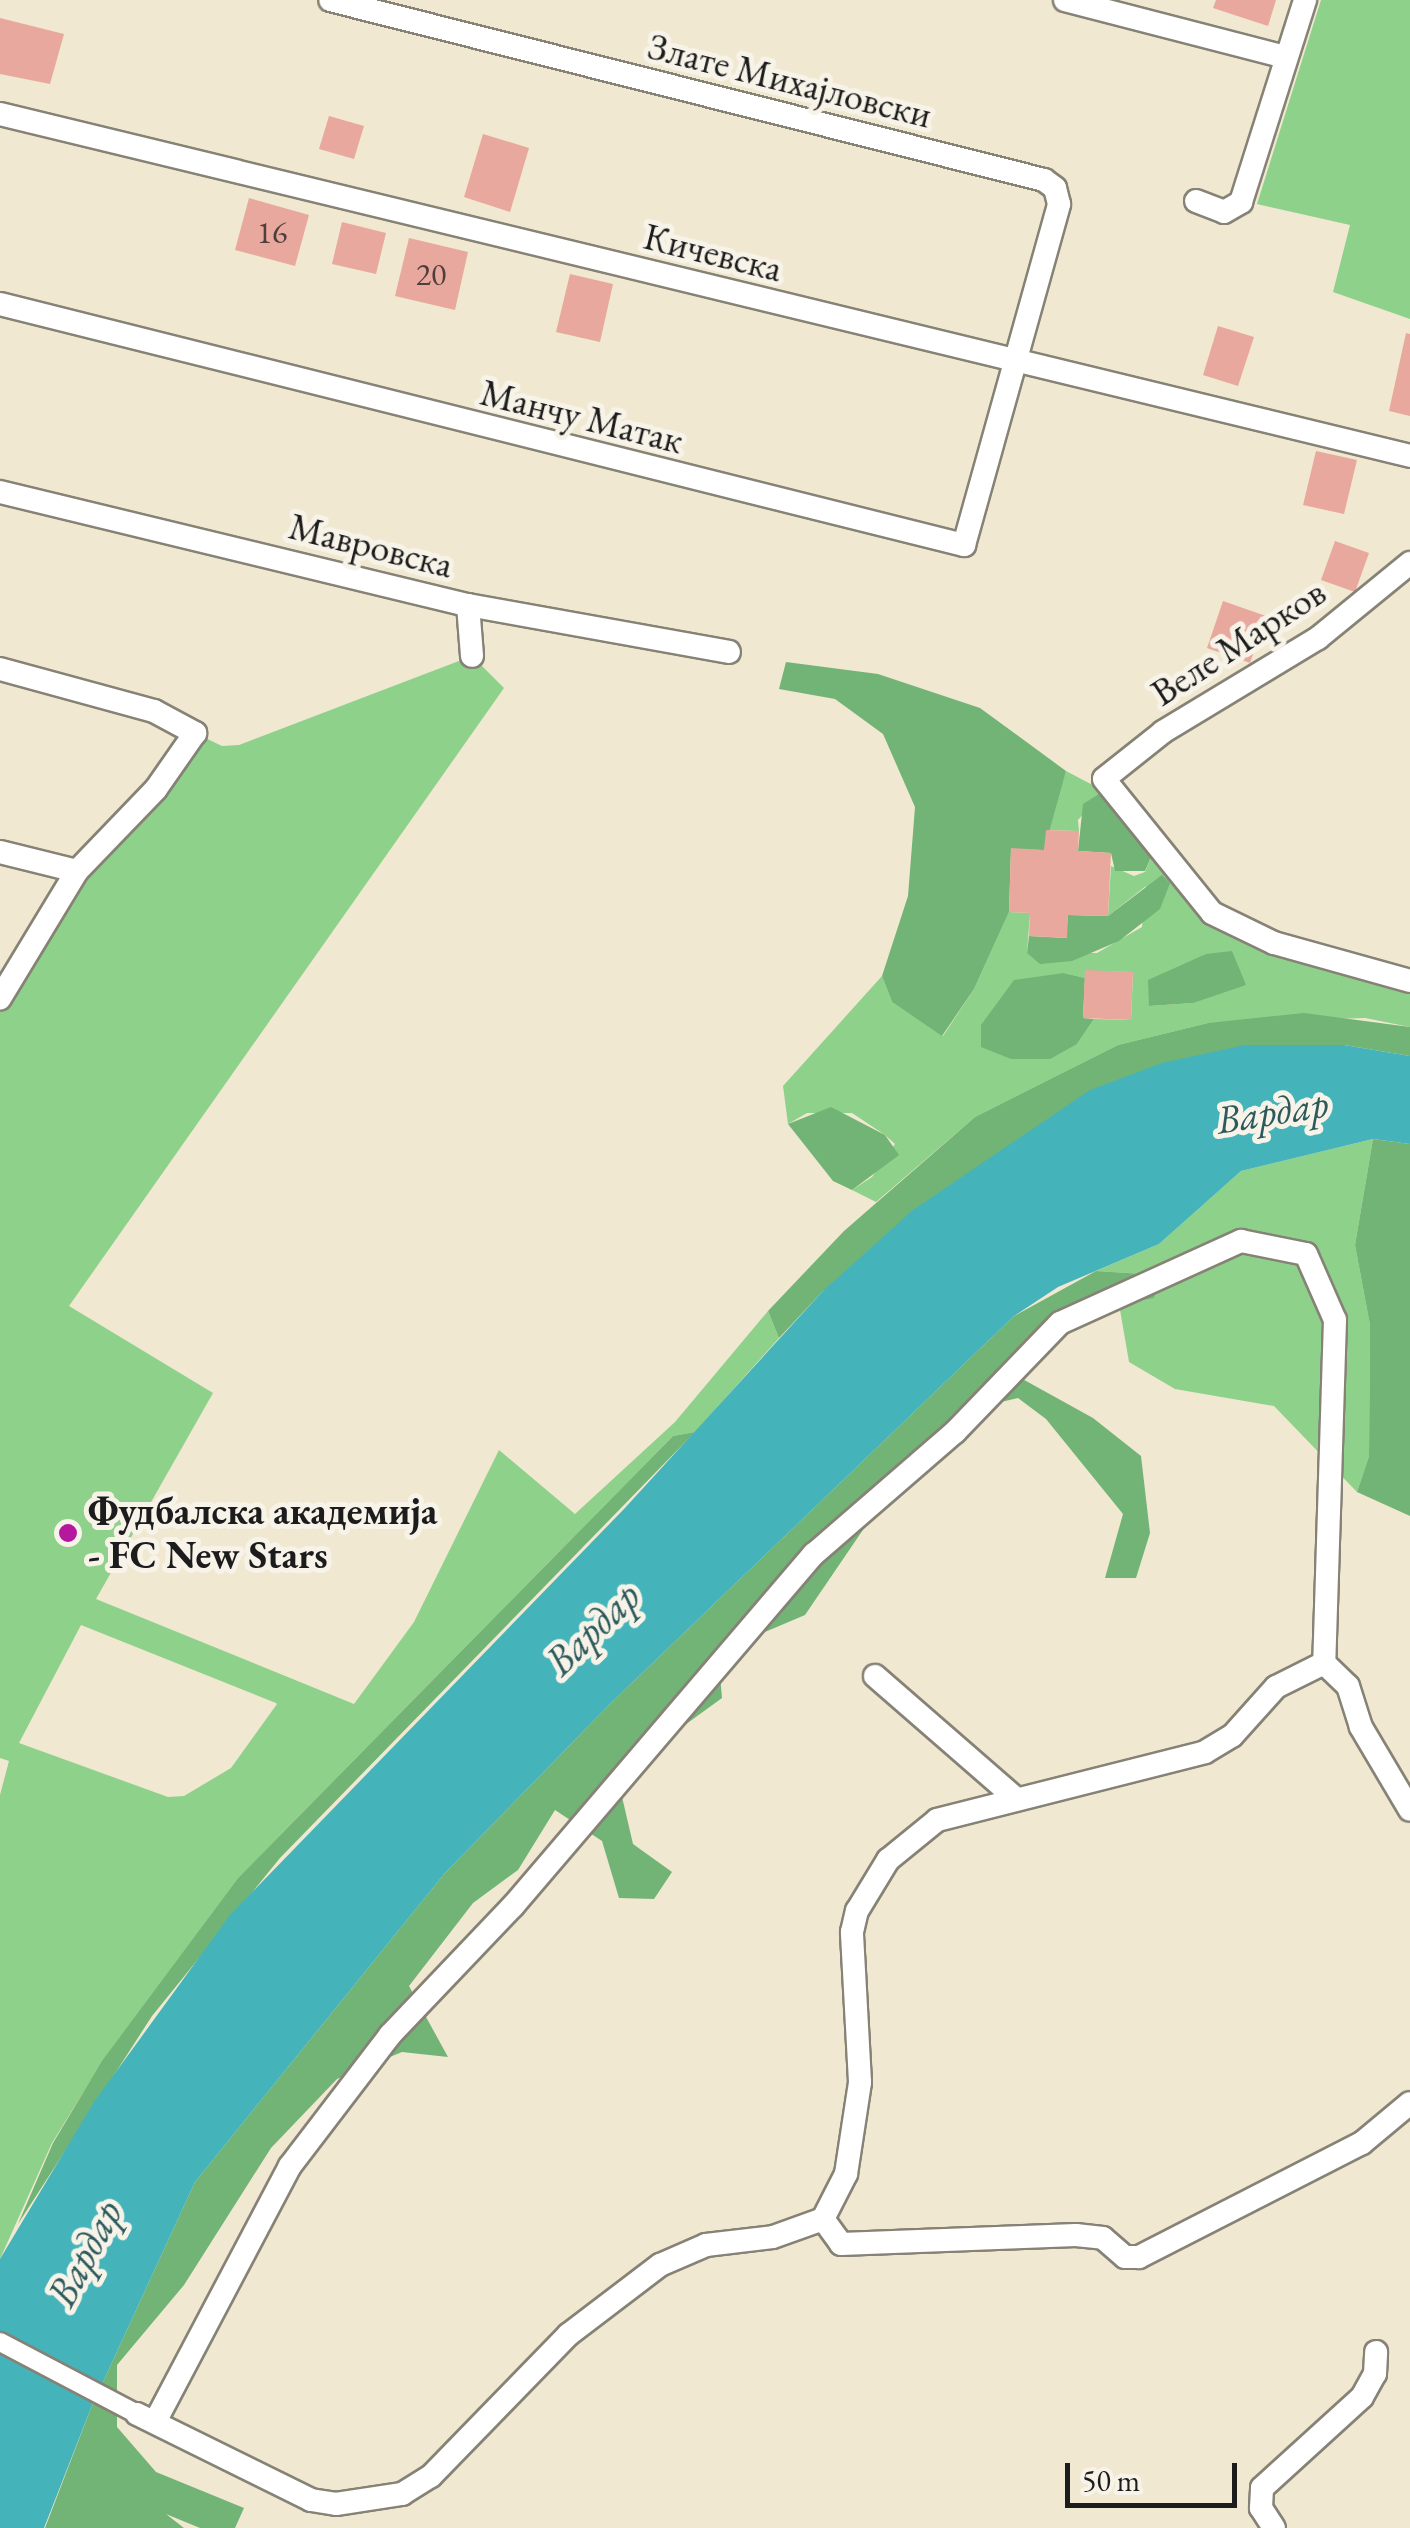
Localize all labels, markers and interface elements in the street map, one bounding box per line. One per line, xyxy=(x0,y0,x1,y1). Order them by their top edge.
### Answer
street label: Злате Михајловски xyxy=(644,23,936,137)
house number: 16 xyxy=(257,213,287,251)
street label: Кичевска xyxy=(639,213,787,291)
house number: 20 xyxy=(416,255,446,293)
street label: Манчу Матак xyxy=(476,369,688,463)
street label: Мавровска xyxy=(284,503,458,587)
street label: Веле Марков xyxy=(1142,569,1334,715)
water label: Вардар xyxy=(1213,1078,1331,1144)
place label: Фудбалска академија - FC New Stars xyxy=(88,1488,437,1578)
marker: Фудбалска академија - FC New Stars xyxy=(57,1522,79,1544)
water label: Вардар xyxy=(535,1572,649,1684)
water label: Вардар xyxy=(36,2192,132,2314)
scale bar xyxy=(1070,2443,1242,2505)
text: 50 m xyxy=(1082,2461,1140,2500)

